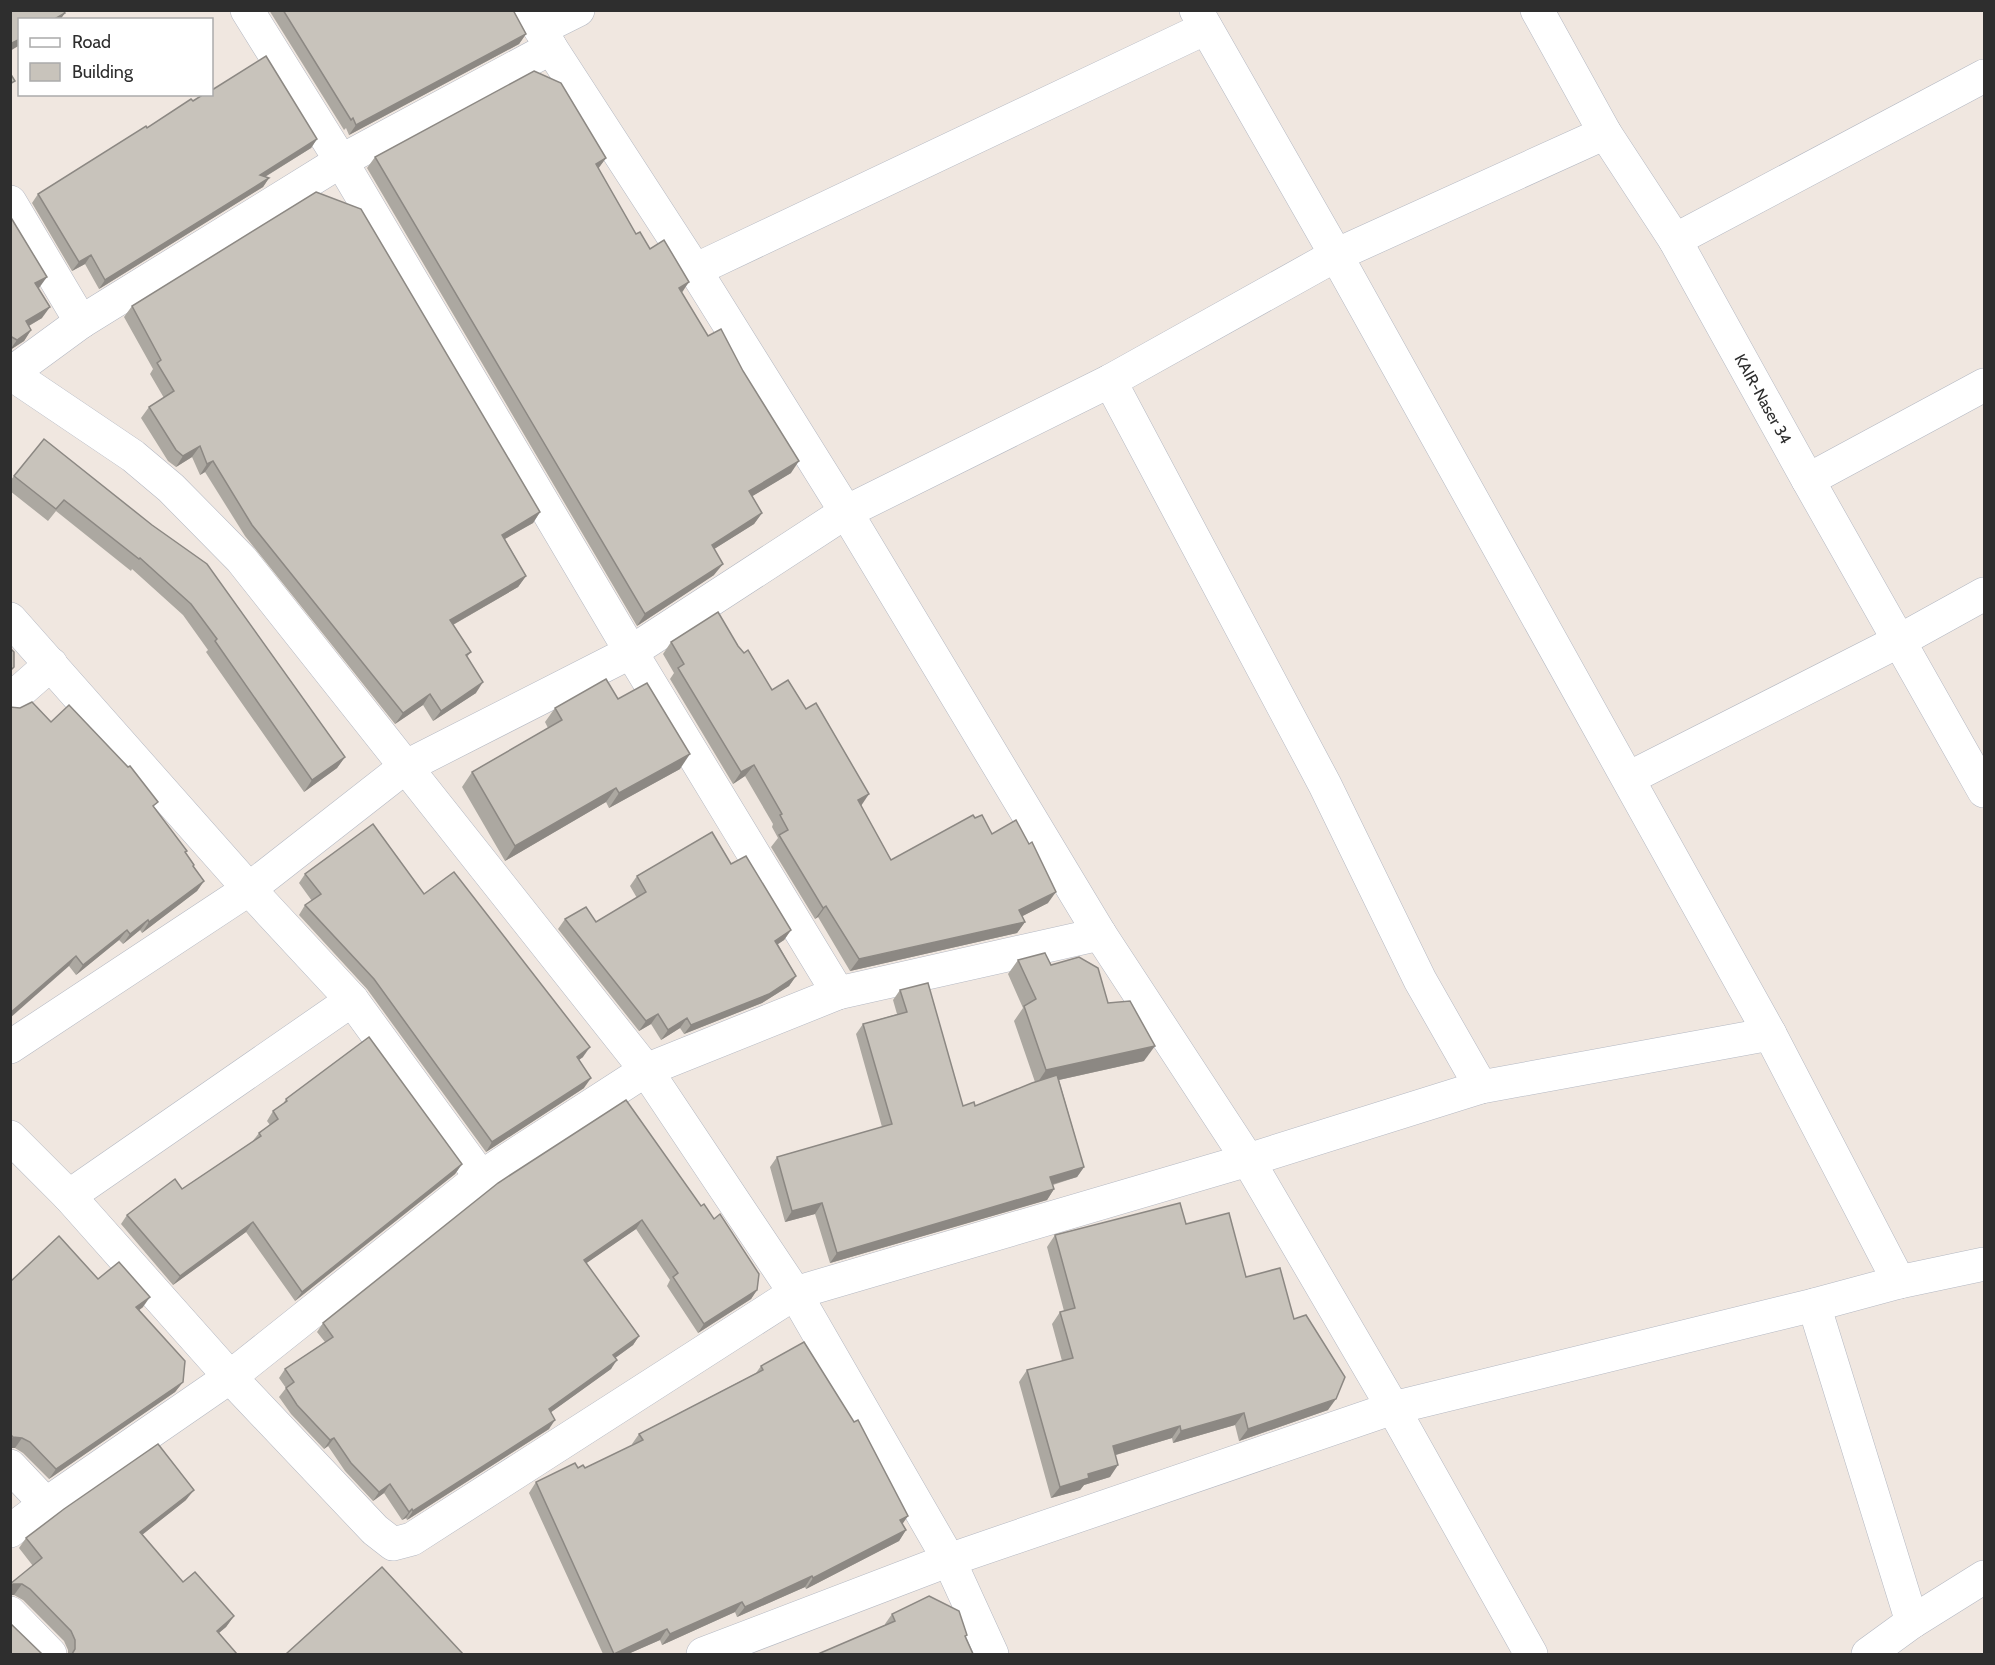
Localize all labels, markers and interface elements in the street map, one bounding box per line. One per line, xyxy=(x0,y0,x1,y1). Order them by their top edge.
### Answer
legend xyxy=(18,18,213,96)
text: Road xyxy=(72,31,111,53)
text: Building xyxy=(72,61,134,83)
street label: KAIR-Naser 34 xyxy=(1731,351,1795,447)

